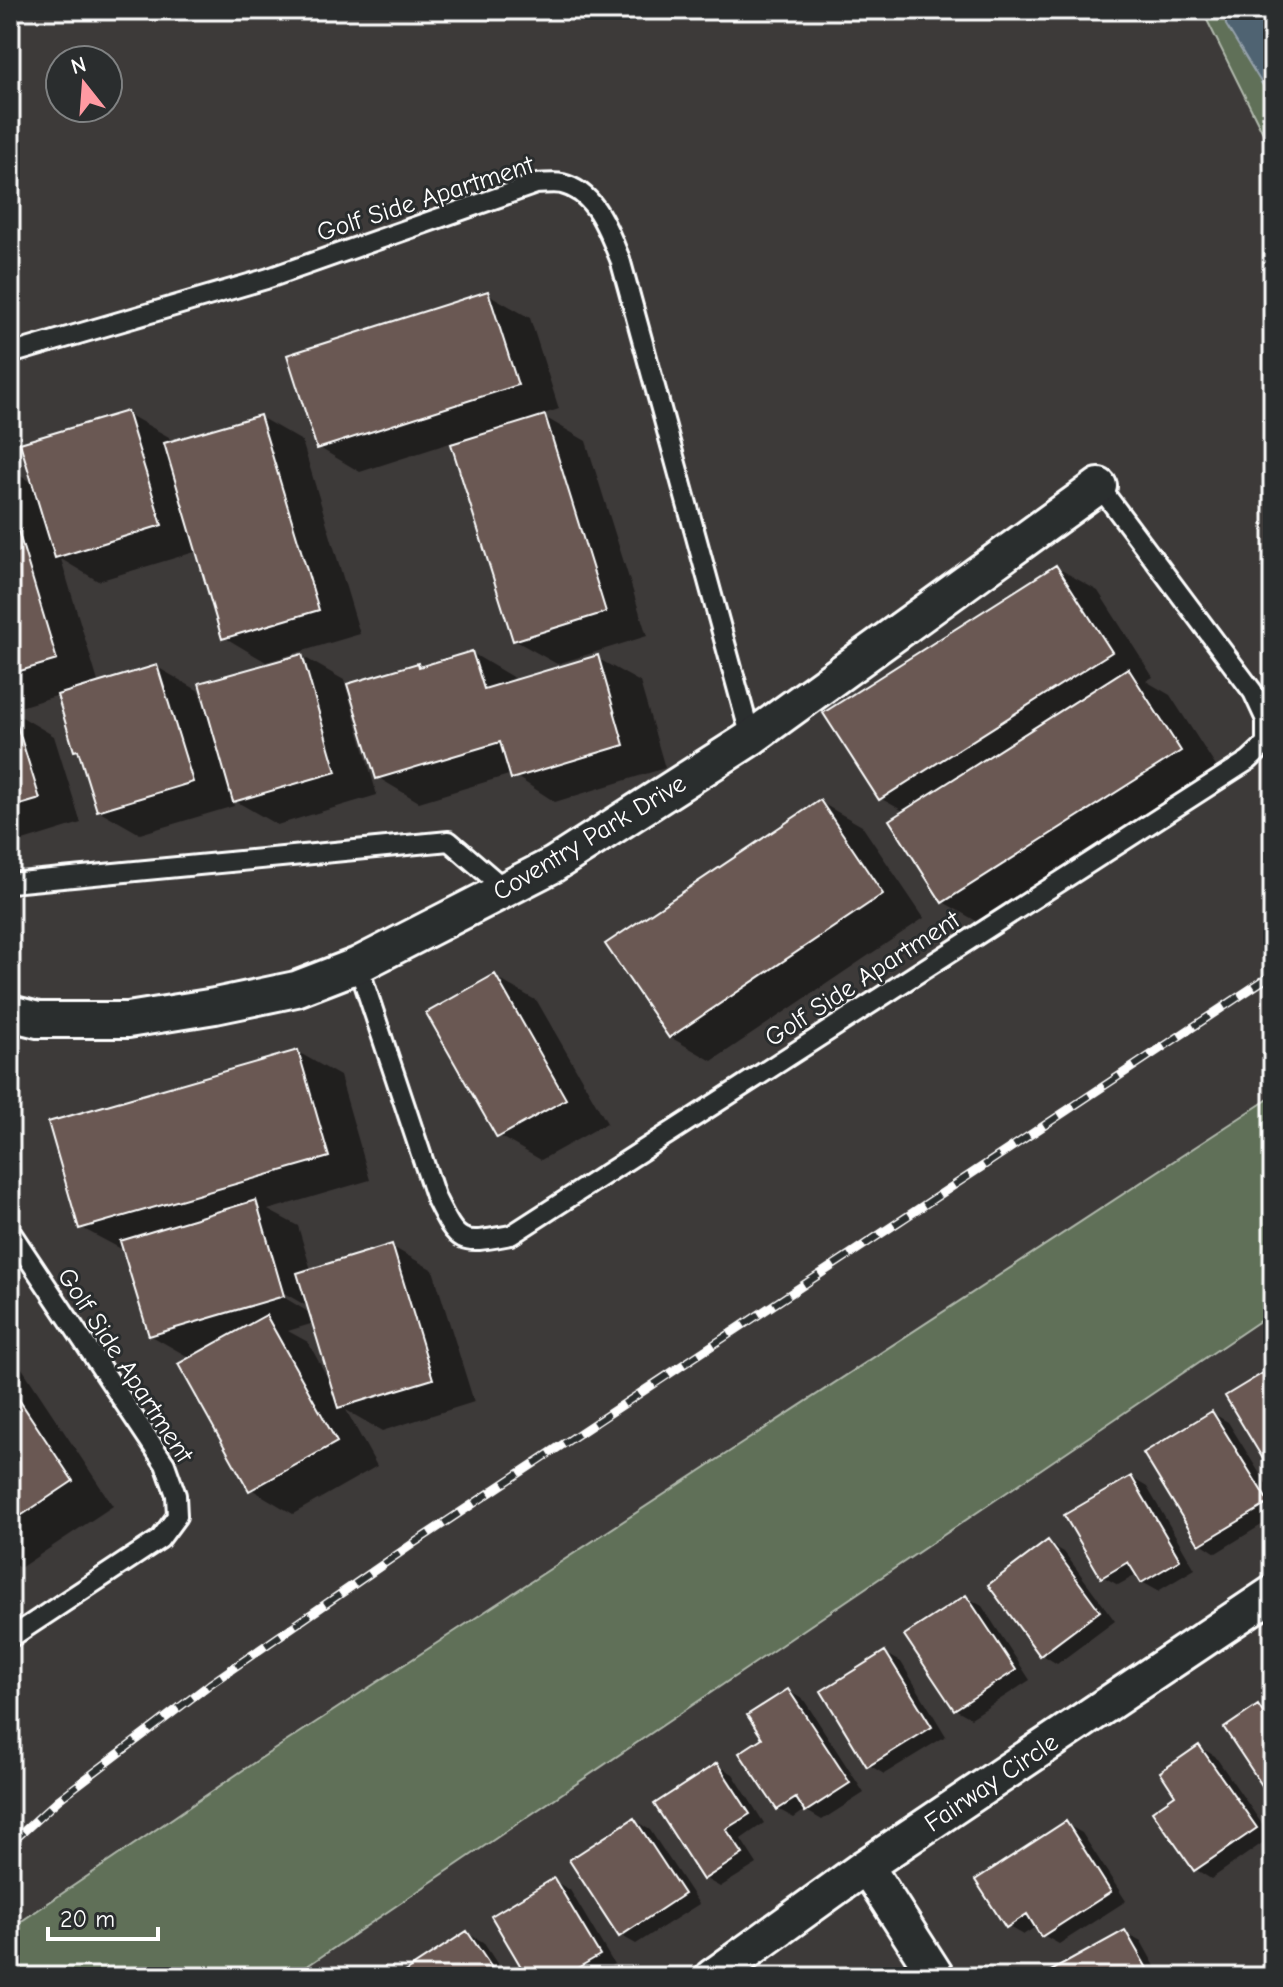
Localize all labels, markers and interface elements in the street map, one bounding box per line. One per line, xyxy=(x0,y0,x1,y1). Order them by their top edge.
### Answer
north arrow xyxy=(44,44,124,124)
text: N xyxy=(68,51,89,80)
street label: Golf Side Apartment xyxy=(313,149,539,248)
street label: Coventry Park Drive xyxy=(488,768,691,907)
street label: Golf Side Apartment xyxy=(760,904,967,1053)
street label: Golf Side Apartment xyxy=(51,1263,200,1470)
street label: Fairway Circle xyxy=(919,1727,1064,1838)
scale bar xyxy=(48,1891,158,1941)
text: 20 m xyxy=(60,1905,115,1933)

